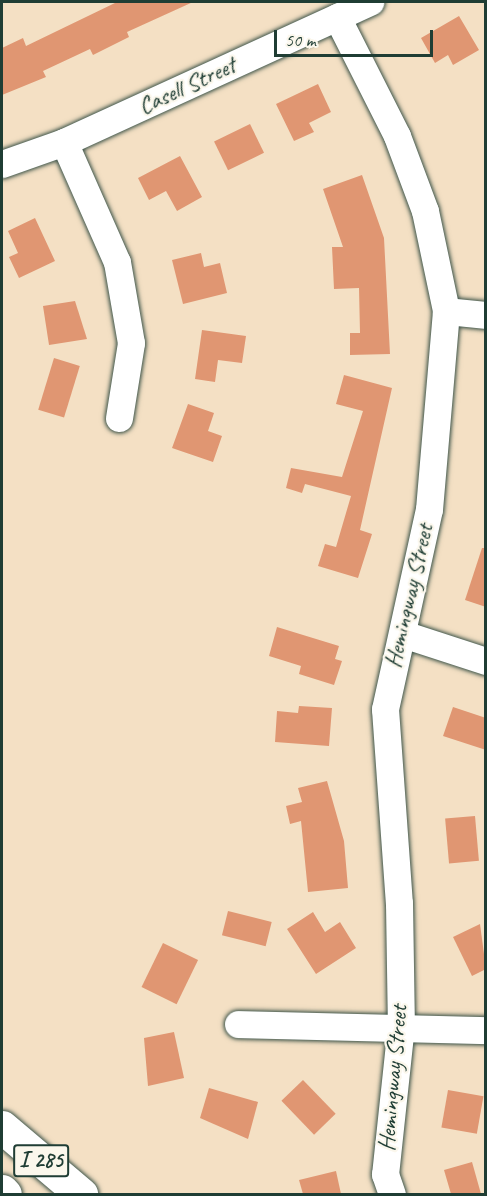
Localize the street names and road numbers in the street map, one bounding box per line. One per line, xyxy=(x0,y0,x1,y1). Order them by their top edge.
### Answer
street label: Casell Street xyxy=(134,51,240,121)
street label: Hemingway Street xyxy=(378,521,440,671)
street label: Hemingway Street xyxy=(372,1003,414,1153)
road number: I 285 xyxy=(12,1142,70,1180)

